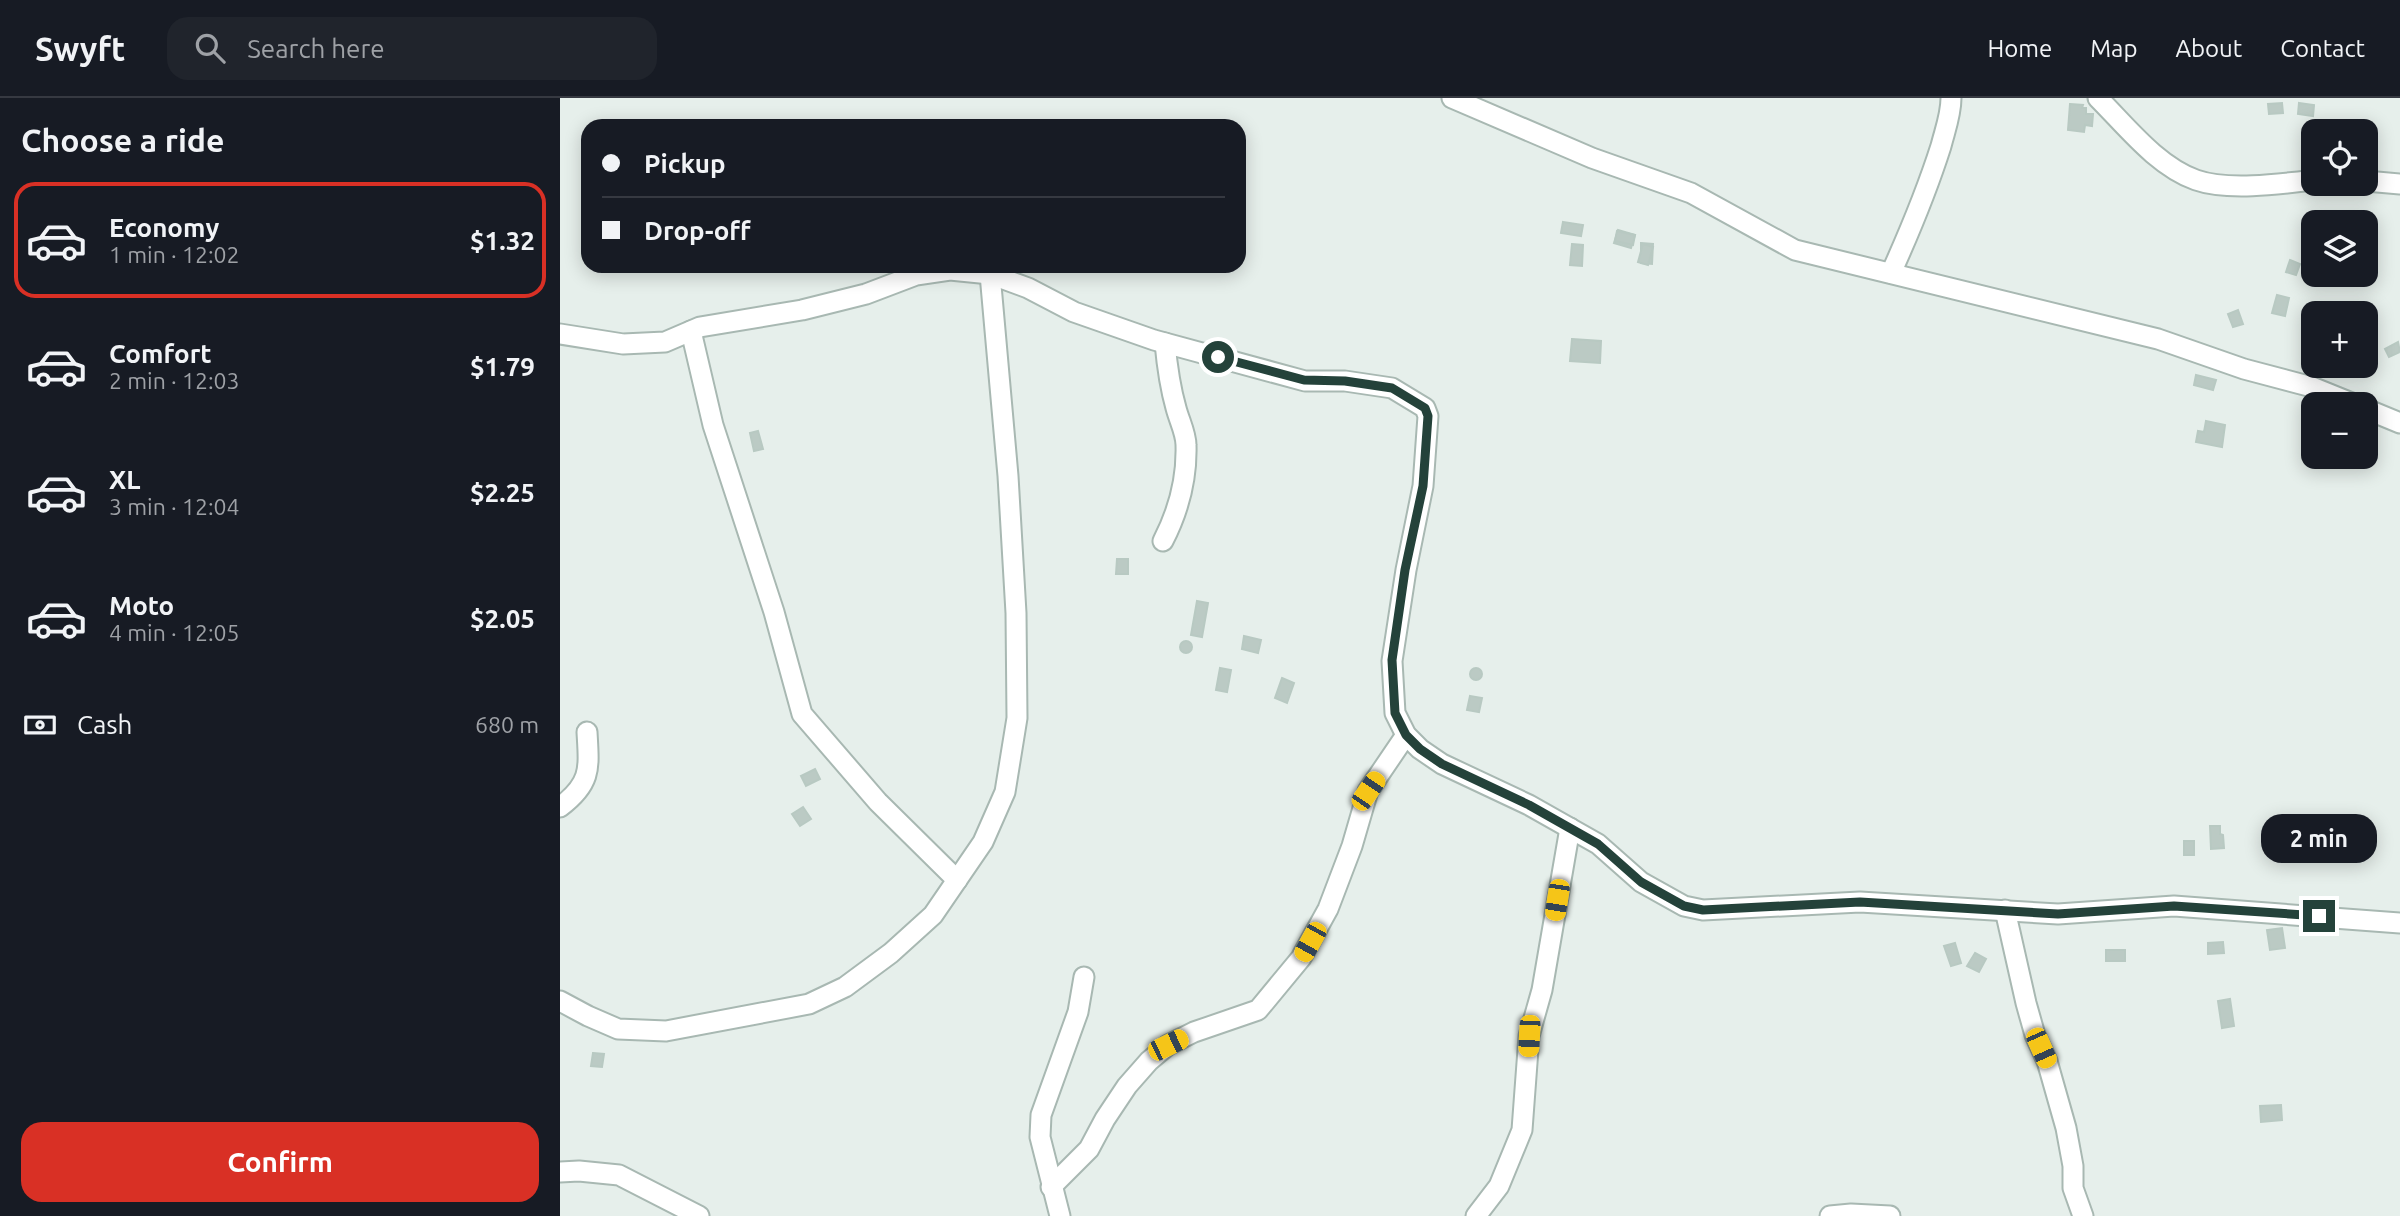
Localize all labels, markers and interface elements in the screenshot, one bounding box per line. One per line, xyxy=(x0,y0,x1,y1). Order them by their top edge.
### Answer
search box xyxy=(167,17,657,80)
icon: search xyxy=(191,29,229,67)
text: Swyft xyxy=(35,30,125,67)
text: Search here xyxy=(247,34,385,63)
text: Home xyxy=(1987,35,2052,62)
text: Map xyxy=(2090,35,2137,62)
text: About xyxy=(2175,35,2242,62)
text: Contact xyxy=(2280,35,2365,62)
map controls xyxy=(2301,119,2378,469)
button: locate xyxy=(2301,119,2378,196)
text: Choose a ride xyxy=(21,122,224,158)
text: Pickup xyxy=(644,149,726,178)
icon: car xyxy=(25,209,88,272)
button: layers xyxy=(2301,210,2378,287)
text: Economy xyxy=(109,213,219,242)
text: Drop-off xyxy=(644,216,751,245)
text: $1.32 xyxy=(470,226,535,255)
text: 1 min · 12:02 xyxy=(109,242,240,267)
button: + xyxy=(2301,301,2378,378)
icon: car xyxy=(25,335,88,398)
text: Comfort xyxy=(109,339,212,368)
route start xyxy=(1202,341,1234,373)
text: $1.79 xyxy=(470,352,535,381)
text: 2 min · 12:03 xyxy=(109,368,240,393)
button: − xyxy=(2301,392,2378,469)
icon: car xyxy=(25,461,88,524)
text: XL xyxy=(109,465,140,494)
text: $2.25 xyxy=(470,478,535,507)
text: 3 min · 12:04 xyxy=(109,494,240,519)
icon: car xyxy=(25,587,88,650)
text: Moto xyxy=(109,591,174,620)
text: $2.05 xyxy=(470,604,535,633)
text: 4 min · 12:05 xyxy=(109,620,240,645)
icon: cash xyxy=(21,706,59,744)
text: Cash xyxy=(77,710,132,739)
text: 680 m xyxy=(475,712,539,737)
car xyxy=(1348,768,1389,814)
callout: 2 min xyxy=(2261,814,2377,864)
text: 2 min xyxy=(2290,826,2348,851)
car xyxy=(1544,878,1571,922)
route end xyxy=(2303,900,2335,932)
car xyxy=(1291,919,1330,965)
car xyxy=(1518,1014,1541,1058)
car xyxy=(2023,1025,2060,1071)
car xyxy=(1145,1026,1192,1064)
button: Confirm xyxy=(21,1122,539,1202)

